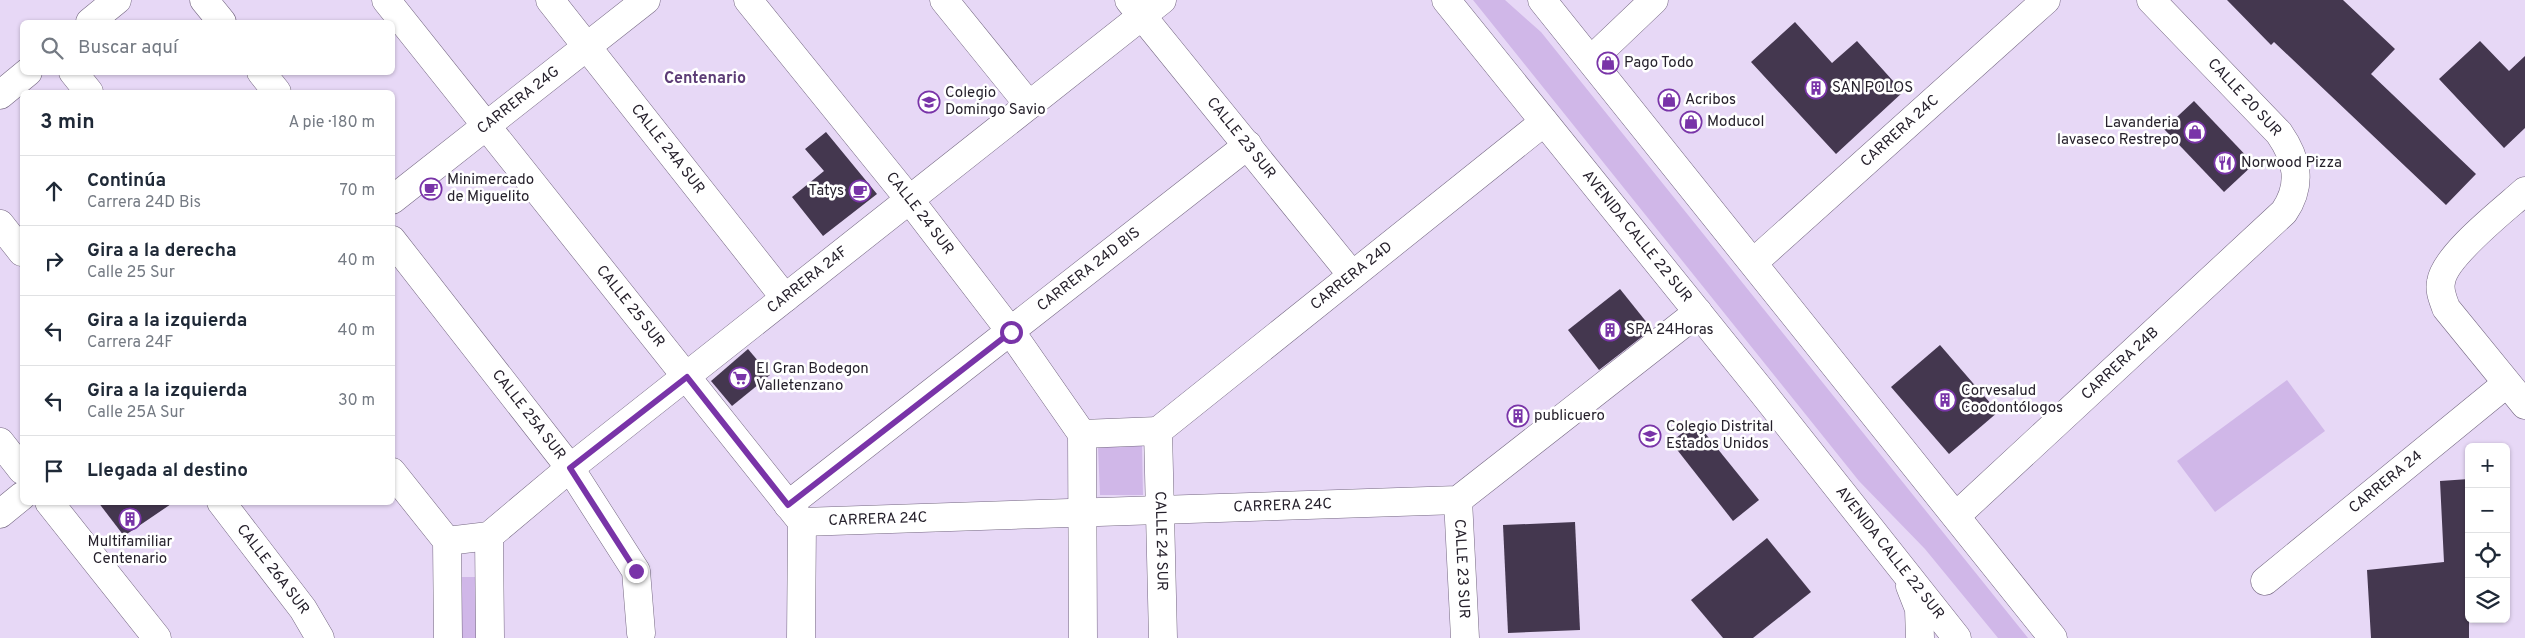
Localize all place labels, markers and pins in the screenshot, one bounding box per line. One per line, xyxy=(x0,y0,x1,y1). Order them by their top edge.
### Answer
shop icon: Pago Todo xyxy=(1596,51,1620,75)
place label: Pago Todo xyxy=(1624,54,1694,73)
building icon: SAN POLOS xyxy=(1804,76,1828,100)
place label: SAN POLOS xyxy=(1832,79,1913,98)
place label: Colegio Domingo Savio xyxy=(945,84,1046,120)
shop icon: Acribos xyxy=(1657,88,1681,112)
school or university icon: Colegio Domingo Savio xyxy=(917,90,941,114)
place label: Acribos xyxy=(1685,91,1736,110)
shop icon: Moducol xyxy=(1679,110,1703,134)
place label: Moducol xyxy=(1707,113,1764,132)
place label: Lavanderia lavaseco Restrepo xyxy=(2057,114,2179,150)
shop icon: Lavanderia lavaseco Restrepo xyxy=(2183,120,2207,144)
restaurant icon: Norwood Pizza xyxy=(2213,151,2237,175)
place label: Norwood Pizza xyxy=(2241,154,2342,173)
place label: Minimercado de Miguelito xyxy=(447,171,534,207)
cafe icon: Minimercado de Miguelito xyxy=(419,177,443,201)
cafe icon: Tatys xyxy=(848,179,872,203)
place label: Tatys xyxy=(808,182,844,201)
building icon: SPA 24Horas xyxy=(1598,318,1622,342)
place label: SPA 24Horas xyxy=(1626,321,1714,340)
place label: El Gran Bodegon Valletenzano xyxy=(756,360,869,396)
supermarket icon: El Gran Bodegon Valletenzano xyxy=(728,366,752,390)
place label: Corvesalud Coodontólogos xyxy=(1961,382,2063,418)
building icon: Corvesalud Coodontólogos xyxy=(1933,388,1957,412)
building icon: publicuero xyxy=(1506,404,1530,428)
place label: publicuero xyxy=(1534,407,1605,426)
place label: Colegio Distrital Estados Unidos xyxy=(1666,418,1773,454)
school or university icon: Colegio Distrital Estados Unidos xyxy=(1638,424,1662,448)
building icon: Multifamiliar Centenario xyxy=(118,507,142,531)
place label: Multifamiliar Centenario xyxy=(88,533,173,569)

